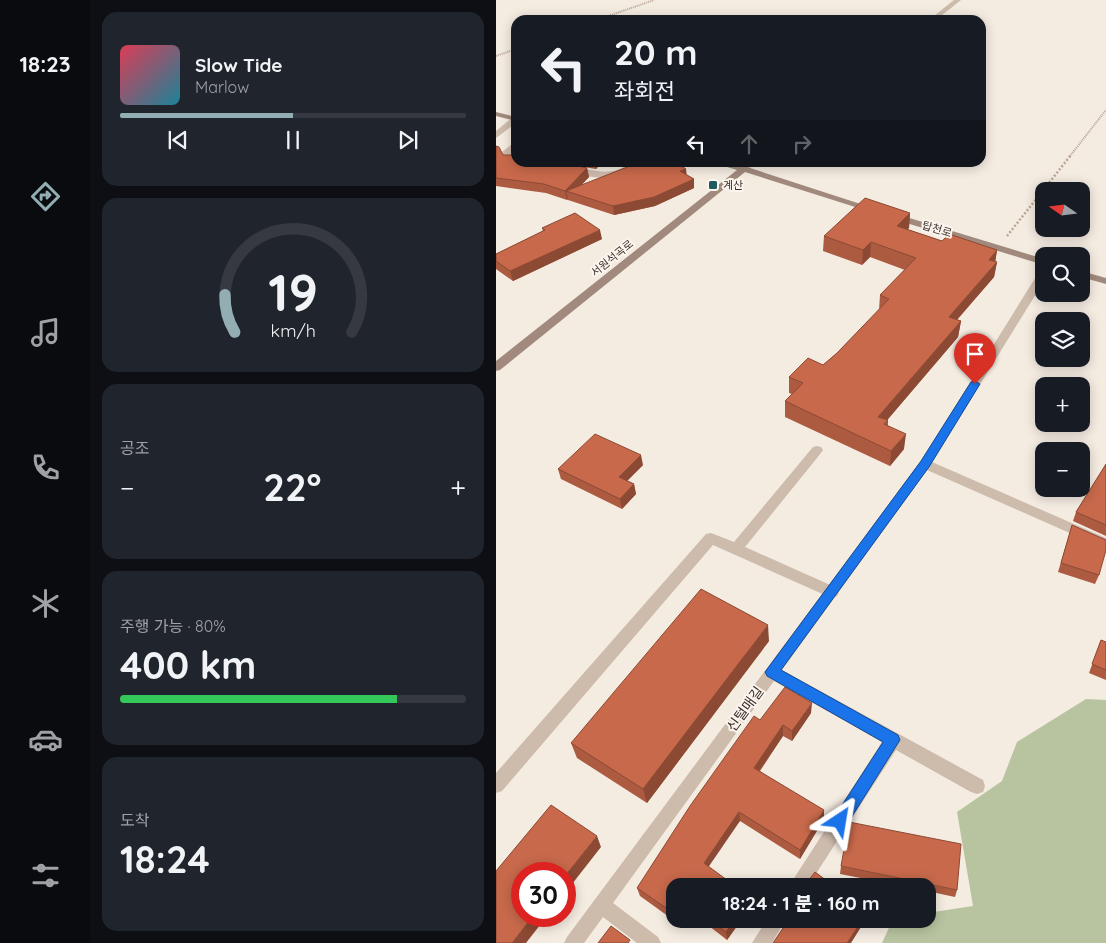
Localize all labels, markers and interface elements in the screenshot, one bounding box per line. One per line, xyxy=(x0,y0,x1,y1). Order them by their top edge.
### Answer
text: 20 m xyxy=(614,30,697,74)
icon: left xyxy=(531,35,596,100)
text: 18:23 xyxy=(20,50,70,78)
text: Slow Tide xyxy=(195,53,283,77)
text: Marlow xyxy=(195,77,249,97)
text: 좌회전 xyxy=(614,77,675,105)
icon: previous xyxy=(164,126,192,154)
icon: pause xyxy=(279,126,307,154)
icon: next xyxy=(394,126,422,154)
icon: left xyxy=(682,130,710,158)
icon: ahead xyxy=(735,130,763,158)
icon: right xyxy=(788,130,816,158)
place label: 계산 xyxy=(723,178,743,192)
icon: directions xyxy=(28,179,63,214)
marker: 계산 xyxy=(707,179,719,191)
north arrow xyxy=(1035,182,1090,238)
map controls xyxy=(1035,182,1090,497)
street label: 탑천로 xyxy=(920,218,954,240)
street label: 서원석곡로 xyxy=(588,237,636,279)
button: search xyxy=(1035,247,1090,302)
text: 19 xyxy=(268,259,318,324)
button: layers xyxy=(1035,312,1090,367)
icon: music xyxy=(28,315,63,350)
text: km/h xyxy=(270,319,316,341)
pin xyxy=(954,333,996,384)
icon: arrive xyxy=(961,340,989,368)
button: + xyxy=(1035,377,1090,432)
text: 공조 xyxy=(120,438,149,458)
button: − xyxy=(1035,442,1090,497)
icon: phone xyxy=(28,450,63,485)
text: 22° xyxy=(263,463,321,511)
text: − xyxy=(120,470,135,505)
text: + xyxy=(450,470,466,505)
icon: climate xyxy=(28,586,63,621)
text: 주행 가능 · 80% xyxy=(120,616,226,636)
text: 400 km xyxy=(120,641,256,689)
street label: 신털매길 xyxy=(723,683,767,735)
icon: car xyxy=(28,722,63,757)
position arrow xyxy=(813,794,865,846)
text: 도착 xyxy=(120,810,149,830)
text: 18:24 xyxy=(120,835,210,883)
icon: filters xyxy=(28,858,63,893)
speed limit sign: 30 xyxy=(511,862,576,927)
text: 18:24 · 1 분 · 160 m xyxy=(722,891,880,915)

